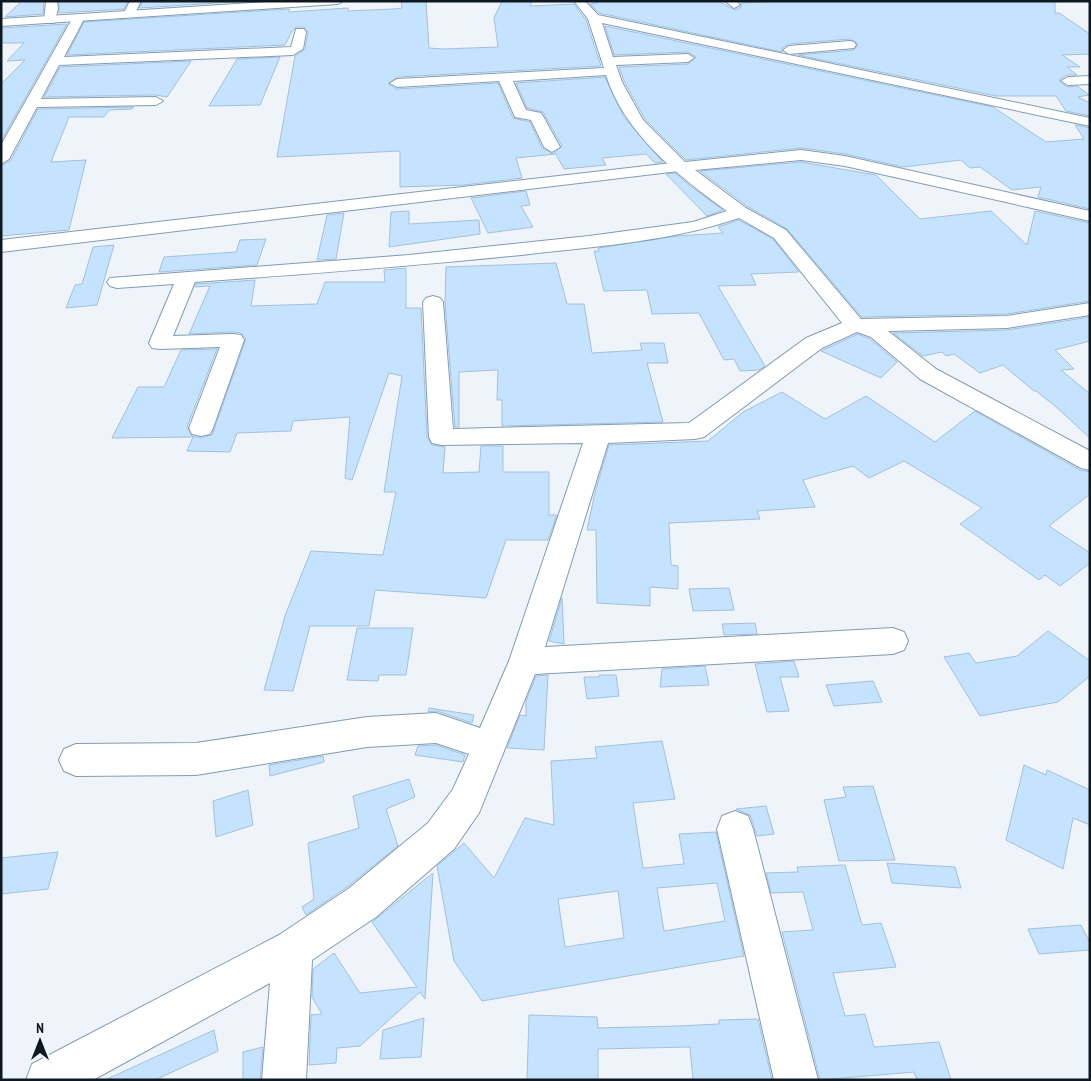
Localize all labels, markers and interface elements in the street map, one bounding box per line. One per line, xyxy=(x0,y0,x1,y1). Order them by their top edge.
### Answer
north arrow xyxy=(15,1016,65,1066)
text: N xyxy=(36,1019,44,1037)

